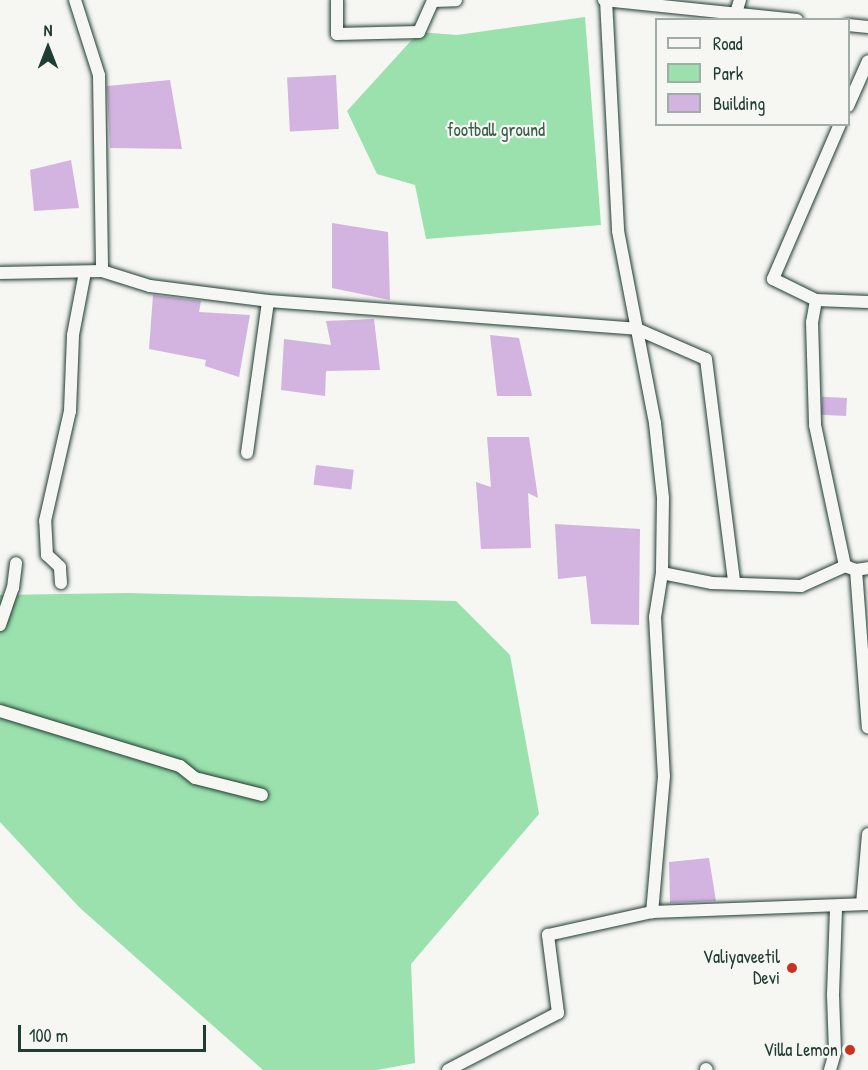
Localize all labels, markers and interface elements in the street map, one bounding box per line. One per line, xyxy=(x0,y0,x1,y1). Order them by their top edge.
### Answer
north arrow xyxy=(18,18,78,78)
legend xyxy=(655,18,850,126)
text: N xyxy=(44,19,52,41)
text: Road xyxy=(713,31,743,56)
text: Park xyxy=(713,61,743,86)
text: Building xyxy=(713,91,765,116)
park label: football ground xyxy=(447,119,545,141)
place label: Valiyaveetil Devi xyxy=(703,947,780,990)
marker: Valiyaveetil Devi xyxy=(785,961,799,975)
scale bar xyxy=(21,1013,208,1051)
text: 100 m xyxy=(29,1023,68,1048)
place label: Villa Lemon xyxy=(763,1039,838,1061)
marker: Villa Lemon xyxy=(843,1043,857,1057)

